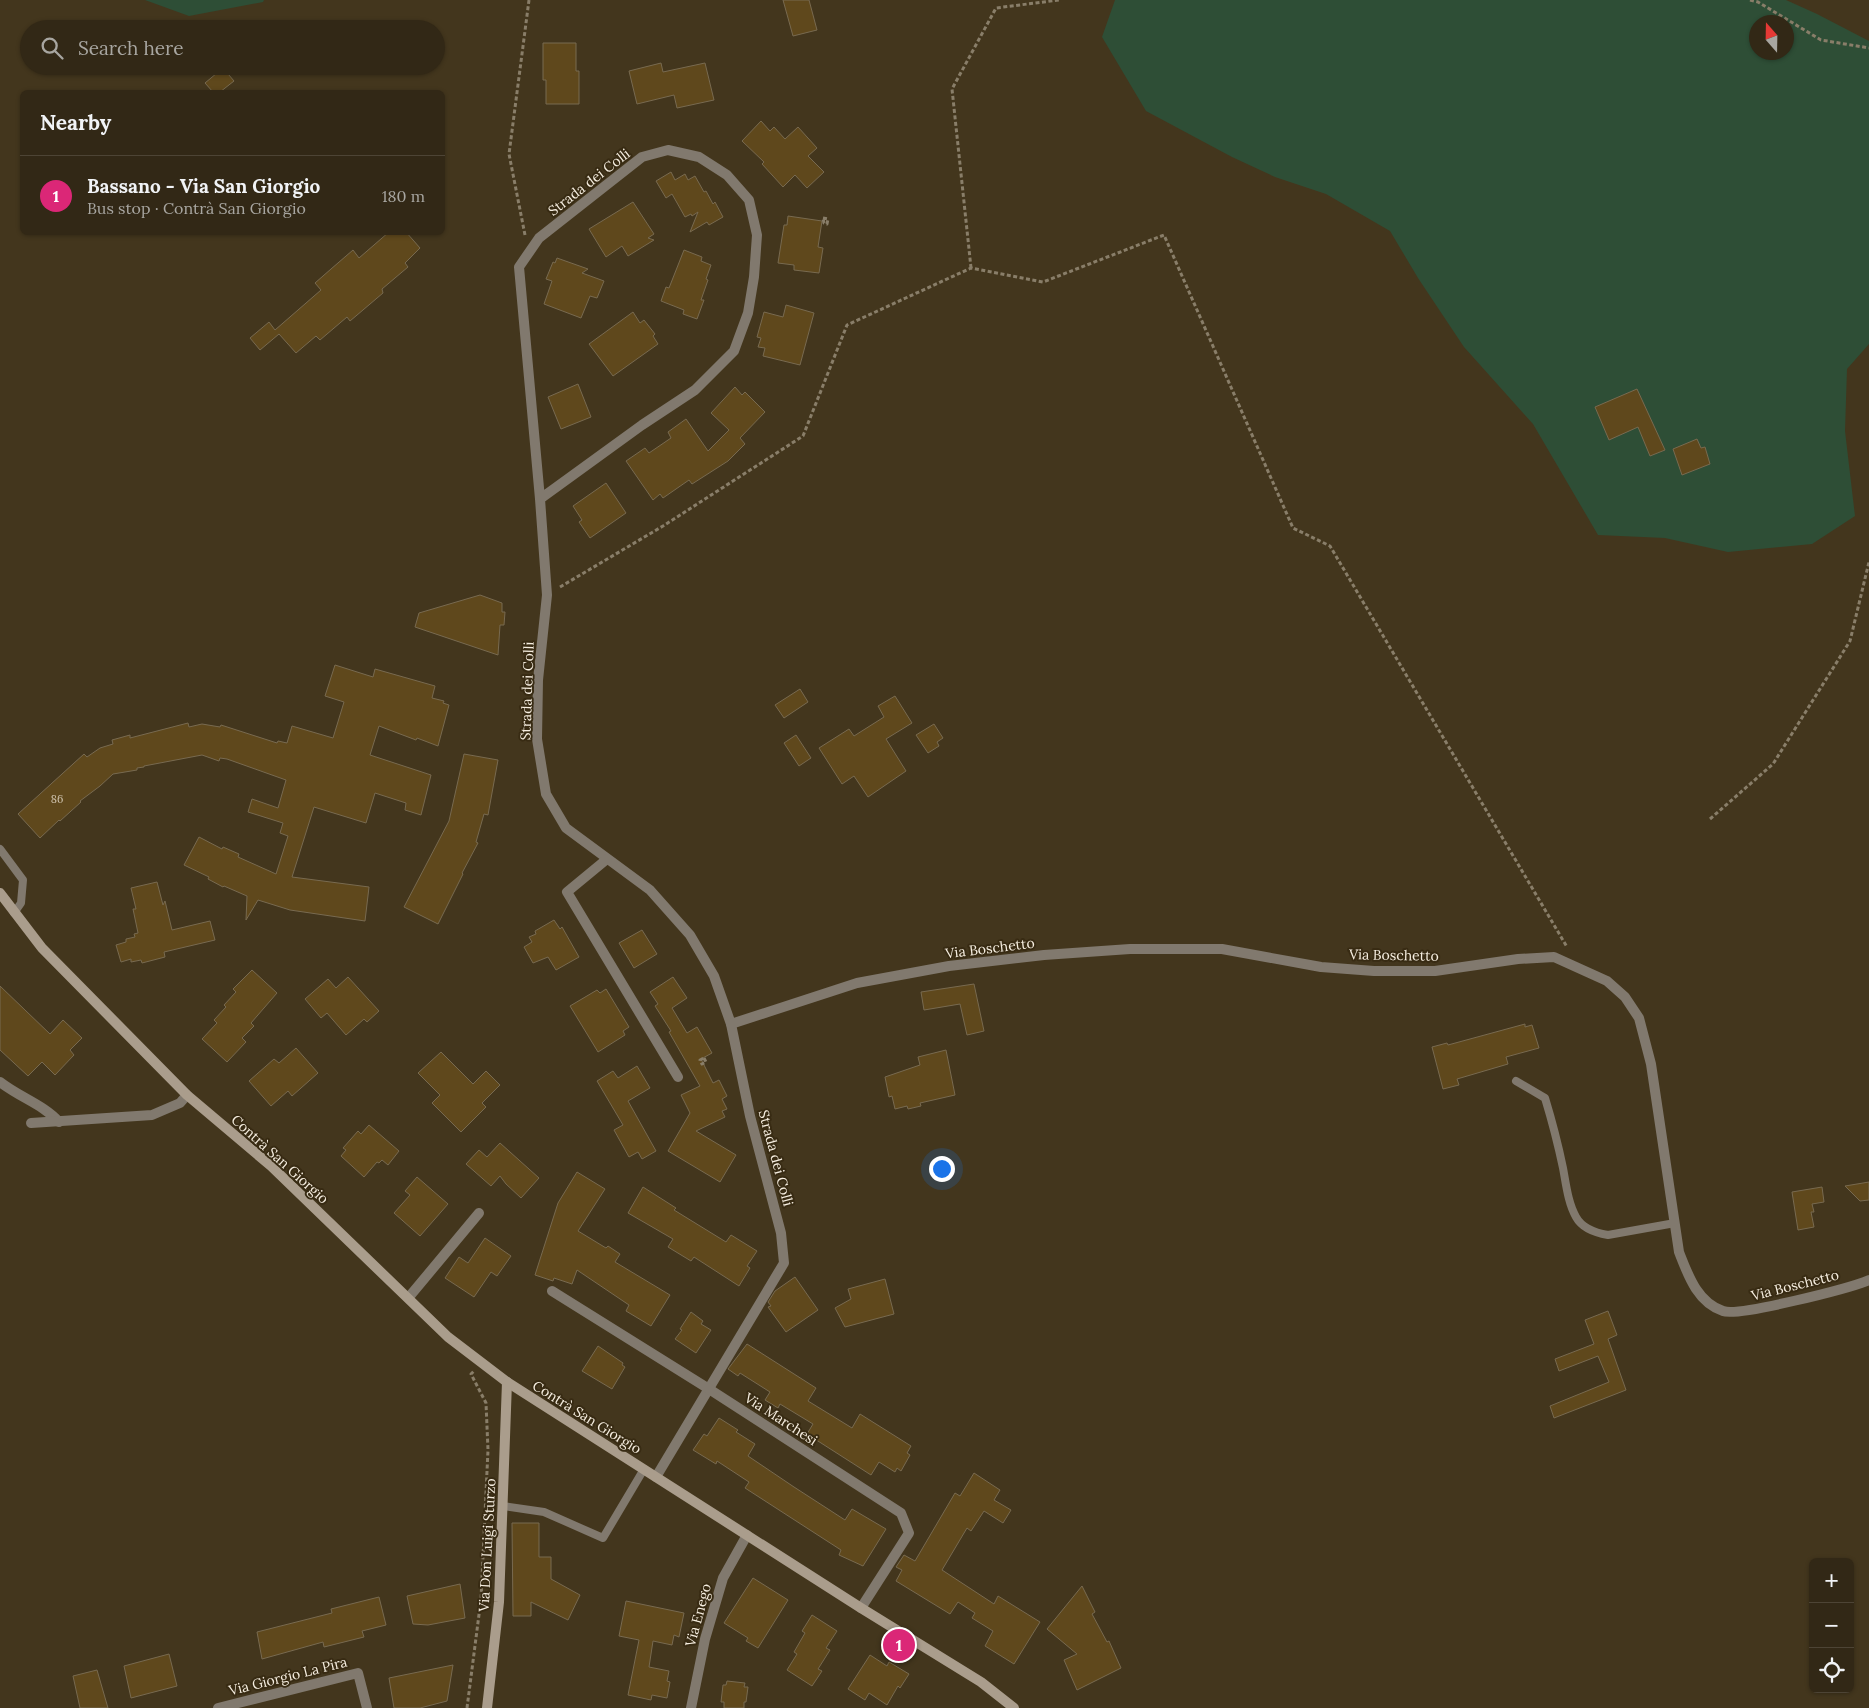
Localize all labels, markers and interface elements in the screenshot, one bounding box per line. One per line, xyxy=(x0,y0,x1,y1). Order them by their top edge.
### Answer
north arrow xyxy=(1749,15,1794,60)
search box xyxy=(20,20,445,75)
icon: search xyxy=(38,34,66,62)
text: Search here xyxy=(78,36,184,60)
text: Nearby xyxy=(40,109,111,136)
street label: Strada dei Colli xyxy=(545,144,634,220)
text: Bassano - Via San Giorgio xyxy=(87,174,320,198)
text: 1 xyxy=(53,186,59,206)
text: 180 m xyxy=(382,186,425,206)
text: Bus stop · Contrà San Giorgio xyxy=(87,198,306,218)
street label: Strada dei Colli xyxy=(516,641,538,741)
house number: 86 xyxy=(51,792,63,806)
street label: Via Boschetto xyxy=(943,934,1036,963)
street label: Via Boschetto xyxy=(1348,945,1439,965)
street label: Strada dei Colli xyxy=(755,1108,798,1208)
street label: Contrà San Giorgio xyxy=(228,1111,332,1207)
your location xyxy=(929,1156,955,1182)
street label: Via Boschetto xyxy=(1748,1265,1841,1305)
street label: Contrà San Giorgio xyxy=(529,1376,645,1458)
street label: Via Marchesi xyxy=(740,1388,821,1449)
street label: Via Don Luigi Sturzo xyxy=(474,1478,499,1613)
map controls xyxy=(1809,1558,1854,1693)
button: + xyxy=(1809,1558,1854,1603)
street label: Via Enego xyxy=(681,1582,715,1649)
button: − xyxy=(1809,1603,1854,1648)
pin: 1 xyxy=(883,1626,915,1664)
button: locate xyxy=(1809,1648,1854,1693)
street label: Via Giorgio La Pira xyxy=(226,1653,349,1700)

